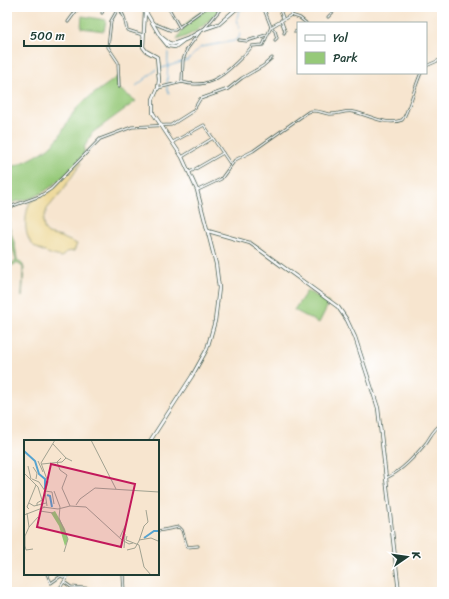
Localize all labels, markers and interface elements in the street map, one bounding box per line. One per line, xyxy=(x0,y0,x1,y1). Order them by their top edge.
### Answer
scale bar xyxy=(24,22,141,48)
legend xyxy=(297,22,427,74)
text: 500 m xyxy=(30,25,65,47)
text: Yol xyxy=(333,27,348,49)
text: Park xyxy=(333,47,358,69)
inset map xyxy=(24,440,159,575)
north arrow xyxy=(387,537,427,577)
text: K xyxy=(406,548,427,562)

